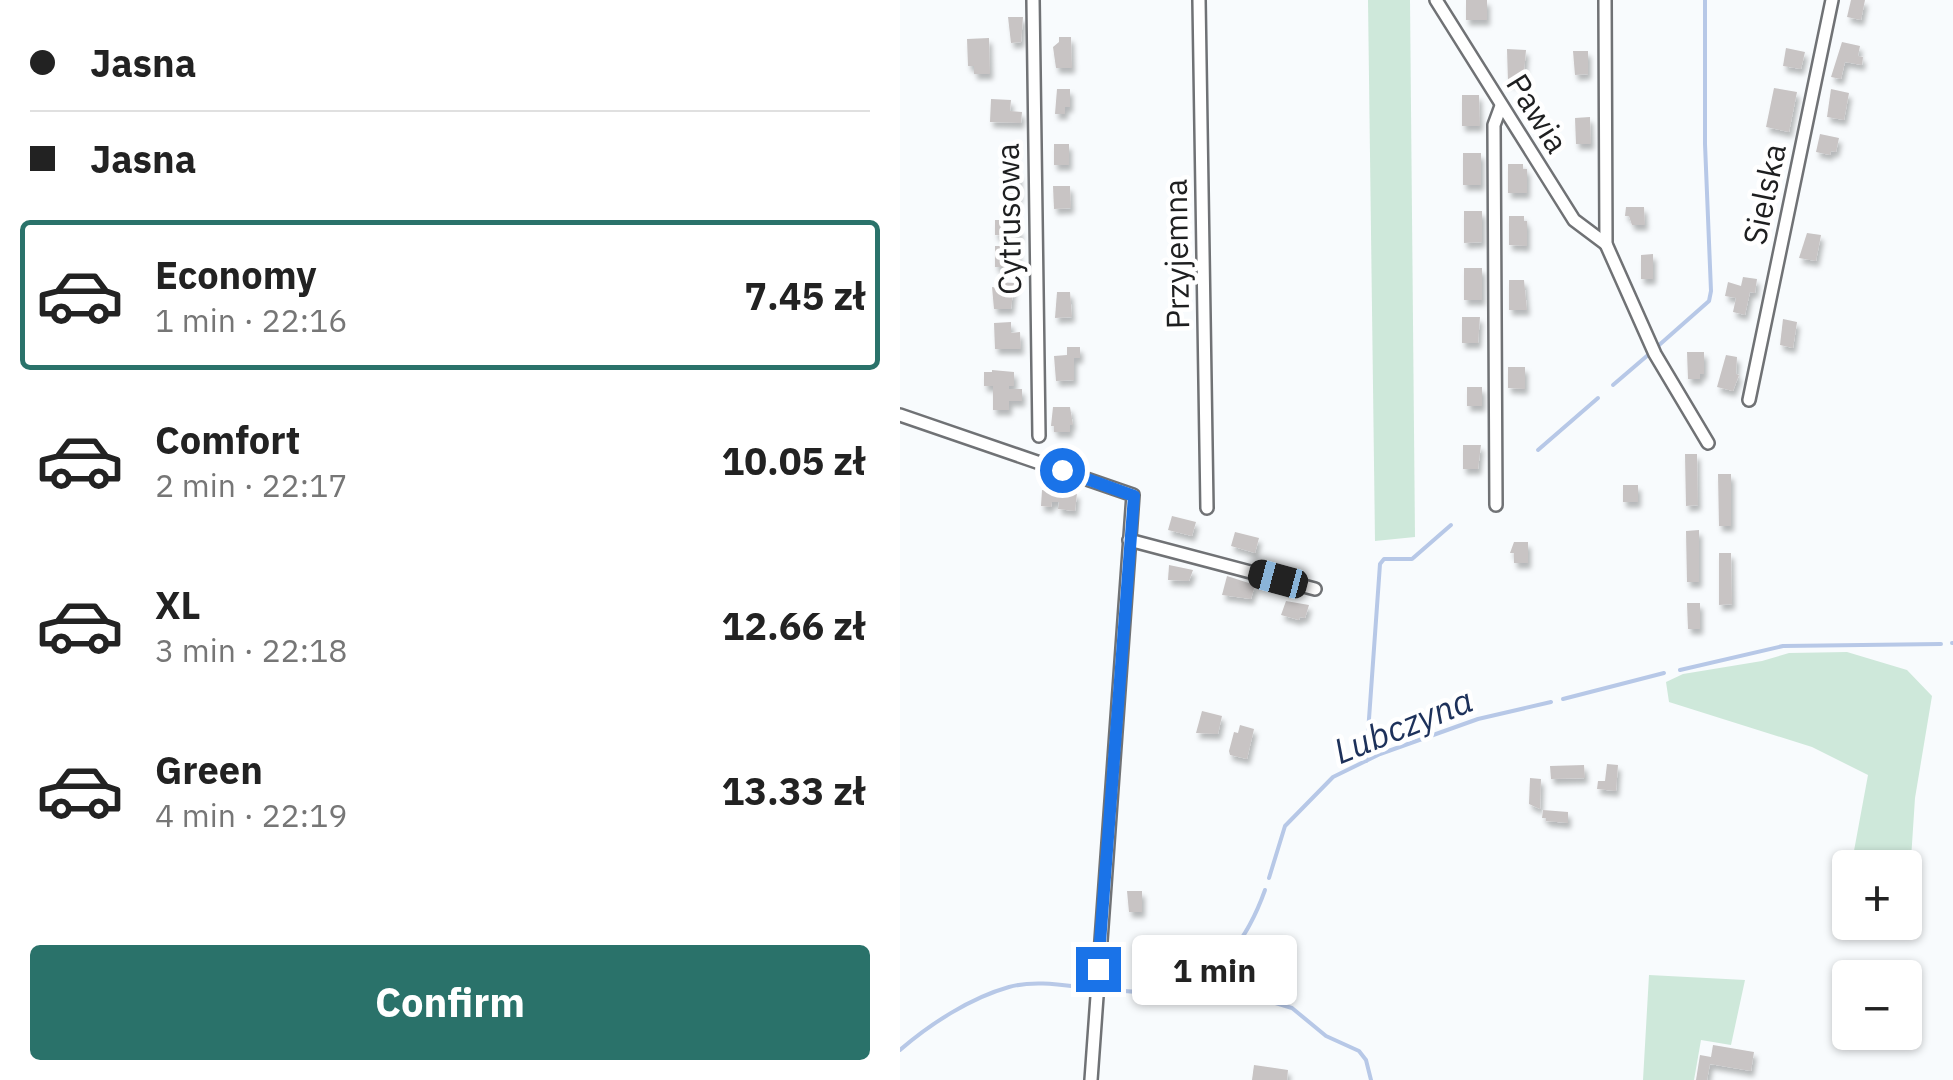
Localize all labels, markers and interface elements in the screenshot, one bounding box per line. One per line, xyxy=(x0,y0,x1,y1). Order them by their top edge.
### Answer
text: Jasna xyxy=(90,38,196,87)
street label: Pawia xyxy=(1497,66,1579,160)
text: Jasna xyxy=(90,134,196,183)
street label: Sielska xyxy=(1733,140,1795,248)
street label: Cytrusowa xyxy=(986,143,1030,295)
street label: Przyjemna xyxy=(1154,178,1198,330)
icon: car xyxy=(35,250,125,340)
text: Economy xyxy=(155,250,317,299)
text: 7.45 zł xyxy=(744,271,865,320)
text: 1 min · 22:16 xyxy=(155,299,348,341)
icon: car xyxy=(35,415,125,505)
text: Comfort xyxy=(155,415,300,464)
text: 10.05 zł xyxy=(721,436,865,485)
route start xyxy=(1040,448,1085,493)
text: 2 min · 22:17 xyxy=(155,464,348,506)
car xyxy=(1245,557,1311,601)
icon: car xyxy=(35,580,125,670)
text: XL xyxy=(155,580,201,629)
text: 12.66 zł xyxy=(721,601,865,650)
text: 3 min · 22:18 xyxy=(155,629,348,671)
water label: Lubczyna xyxy=(1327,676,1479,774)
icon: car xyxy=(35,745,125,835)
text: Green xyxy=(155,745,263,794)
text: 13.33 zł xyxy=(721,766,865,815)
text: 4 min · 22:19 xyxy=(155,794,348,836)
map controls xyxy=(1832,850,1922,1050)
button: + xyxy=(1832,850,1922,940)
callout: 1 min xyxy=(1133,934,1298,1004)
button: Confirm xyxy=(30,945,870,1060)
route end xyxy=(1076,947,1121,992)
text: 1 min xyxy=(1173,949,1256,991)
button: − xyxy=(1832,960,1922,1050)

